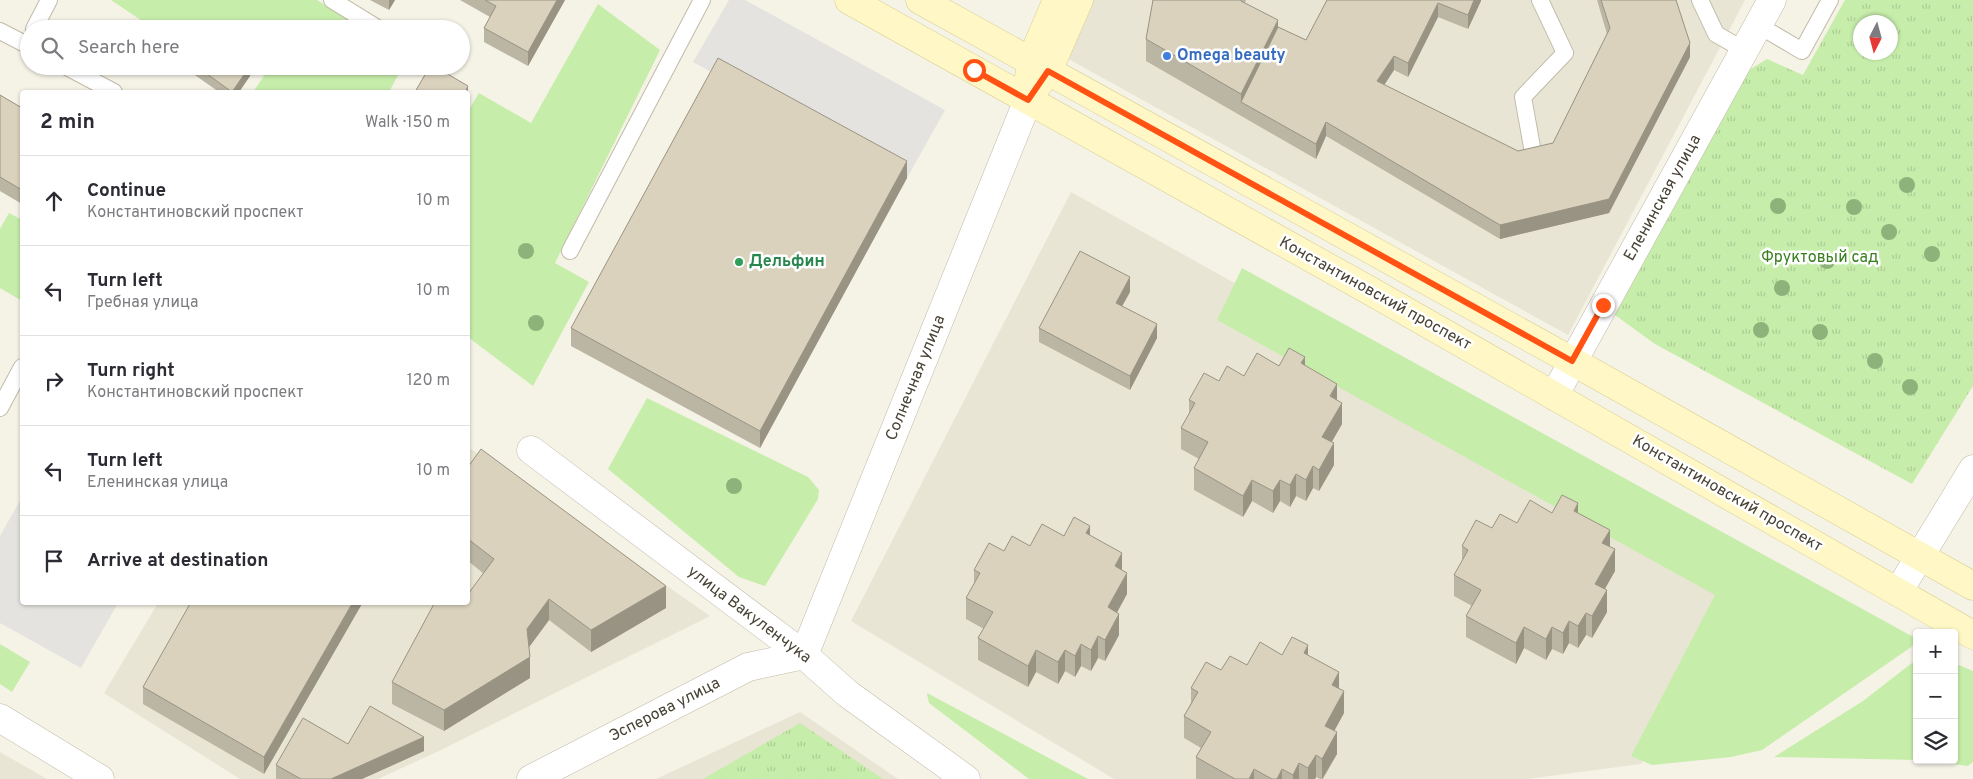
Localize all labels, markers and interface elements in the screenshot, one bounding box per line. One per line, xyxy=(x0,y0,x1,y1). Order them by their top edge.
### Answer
north arrow xyxy=(1853,15,1898,60)
search box xyxy=(20,20,470,75)
icon: search xyxy=(38,34,66,62)
text: Search here xyxy=(78,36,180,60)
place label: Omega beauty xyxy=(1177,46,1286,66)
marker: Omega beauty xyxy=(1161,50,1173,62)
route start xyxy=(963,59,986,82)
text: 2 min xyxy=(40,109,95,136)
text: Walk · 150 m xyxy=(365,113,450,133)
street label: Еленинская улица xyxy=(1620,131,1706,265)
text: Continue xyxy=(87,179,166,203)
icon: ahead xyxy=(40,187,68,215)
text: 10 m xyxy=(416,191,450,211)
text: Константиновский проспект xyxy=(87,203,304,223)
street label: Константиновский проспект xyxy=(1275,233,1475,355)
park label: Фруктовый сад xyxy=(1761,248,1879,268)
place label: Дельфин xyxy=(749,252,825,272)
marker: Дельфин xyxy=(733,256,745,268)
text: Turn left xyxy=(87,269,163,293)
icon: left xyxy=(40,277,68,305)
text: 10 m xyxy=(416,281,450,301)
text: Гребная улица xyxy=(87,293,198,313)
route end xyxy=(1592,294,1615,317)
street label: Солнечная улица xyxy=(882,312,950,444)
text: Turn right xyxy=(87,359,175,383)
icon: right xyxy=(40,367,68,395)
text: 120 m xyxy=(407,371,450,391)
text: Константиновский проспект xyxy=(87,383,304,403)
street label: Константиновский проспект xyxy=(1628,431,1826,557)
text: Turn left xyxy=(87,449,163,473)
icon: left xyxy=(40,457,68,485)
text: 10 m xyxy=(416,461,450,481)
text: Еленинская улица xyxy=(87,473,228,493)
icon: arrive xyxy=(40,547,68,575)
text: Arrive at destination xyxy=(87,549,268,573)
street label: улица Вакуленчука xyxy=(683,562,815,668)
map controls xyxy=(1913,629,1958,764)
button: + xyxy=(1913,629,1958,674)
street label: Эсперова улица xyxy=(606,673,724,747)
button: − xyxy=(1913,674,1958,719)
button: layers xyxy=(1913,719,1958,764)

